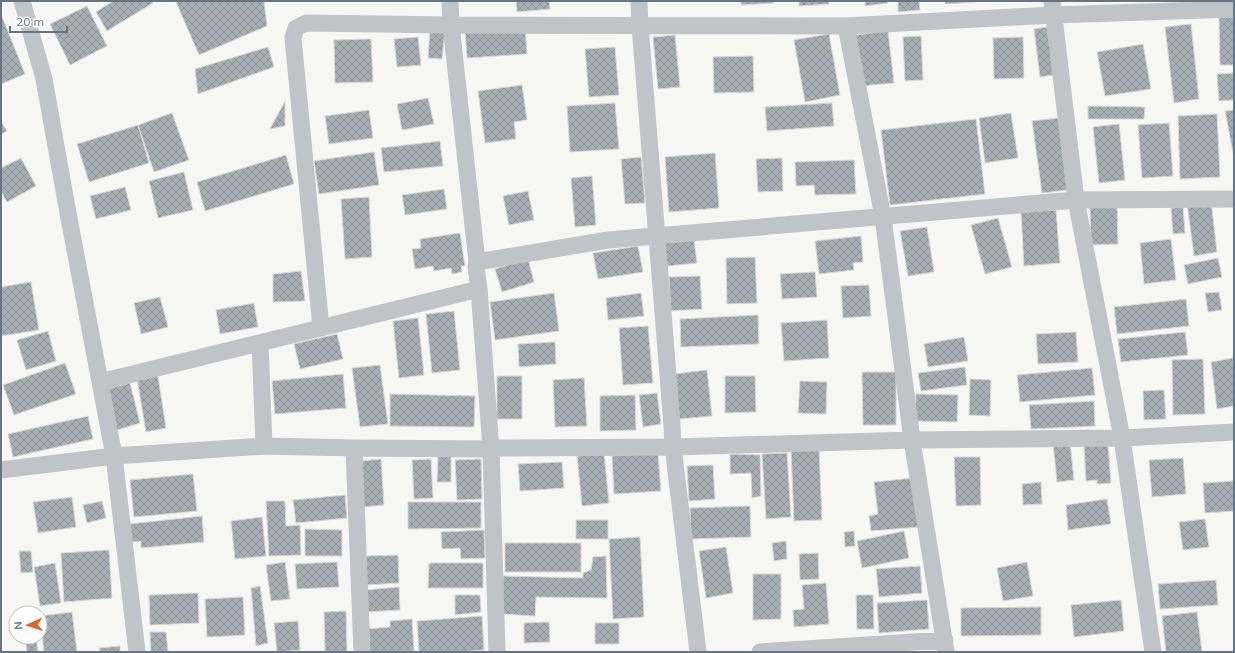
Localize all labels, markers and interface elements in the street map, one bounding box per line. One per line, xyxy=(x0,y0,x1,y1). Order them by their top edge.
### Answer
scale bar xyxy=(10,8,67,34)
text: 20 m xyxy=(16,14,44,29)
north arrow xyxy=(8,605,48,645)
text: N xyxy=(11,621,25,630)

